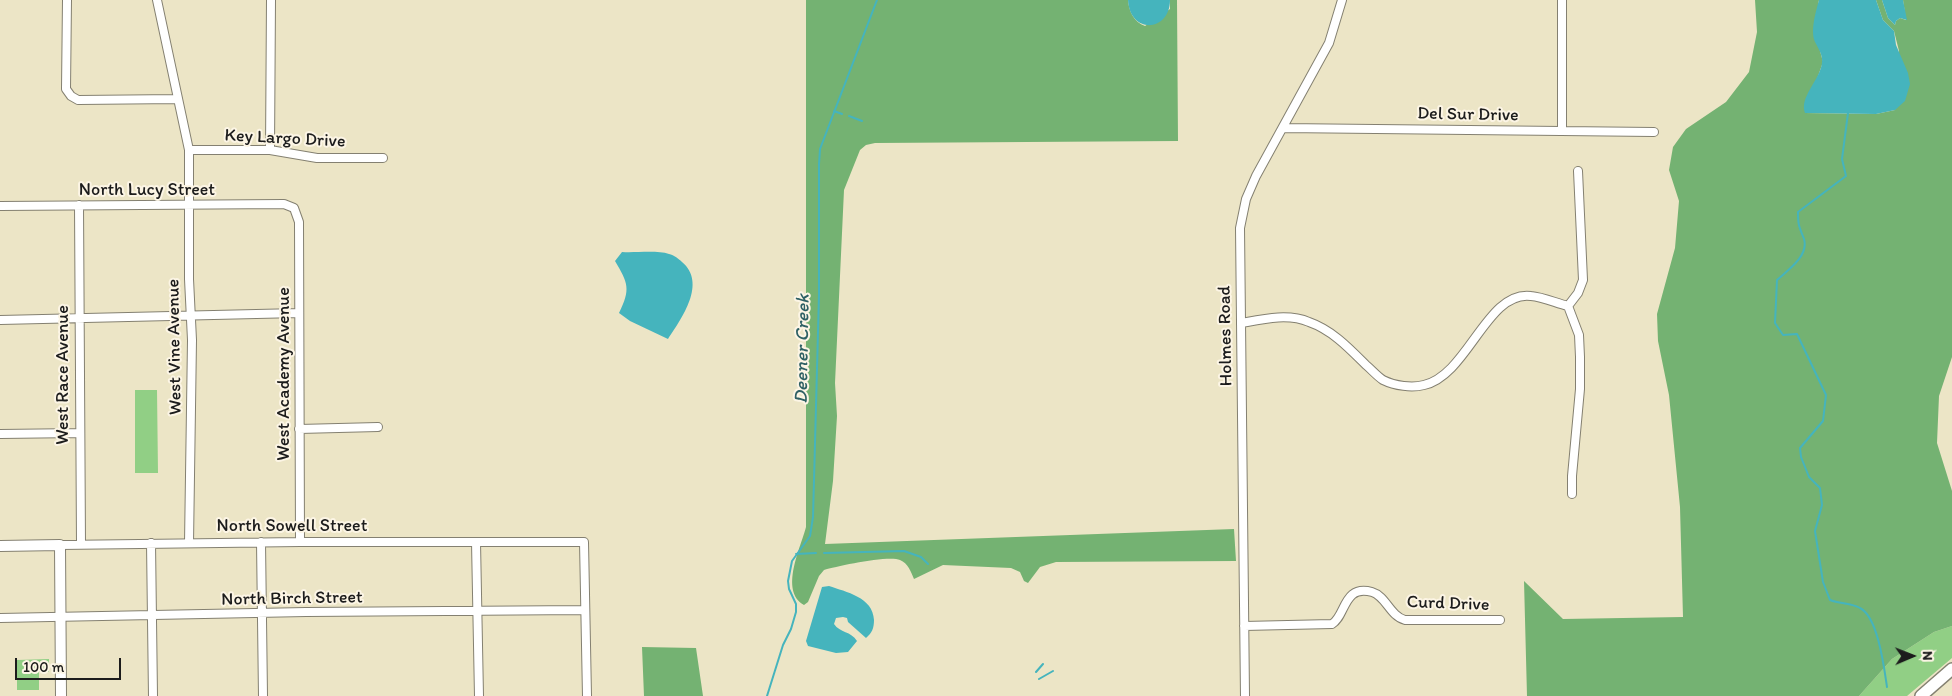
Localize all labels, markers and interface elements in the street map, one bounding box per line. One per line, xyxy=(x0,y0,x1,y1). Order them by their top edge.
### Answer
street label: Del Sur Drive xyxy=(1417,103,1519,127)
street label: Key Largo Drive xyxy=(224,125,346,153)
street label: North Lucy Street xyxy=(79,179,215,201)
street label: West Vine Avenue xyxy=(163,279,187,415)
street label: Holmes Road xyxy=(1214,285,1238,387)
street label: West Academy Avenue xyxy=(273,287,295,461)
water label: Deener Creek xyxy=(791,294,815,404)
street label: West Race Avenue xyxy=(52,305,74,445)
street label: North Sowell Street xyxy=(217,515,367,537)
street label: North Birch Street xyxy=(221,587,363,611)
street label: Curd Drive xyxy=(1406,592,1490,616)
north arrow xyxy=(1887,631,1937,681)
scale bar xyxy=(18,648,124,680)
text: N xyxy=(1919,651,1936,661)
text: 100 m xyxy=(23,658,64,676)

